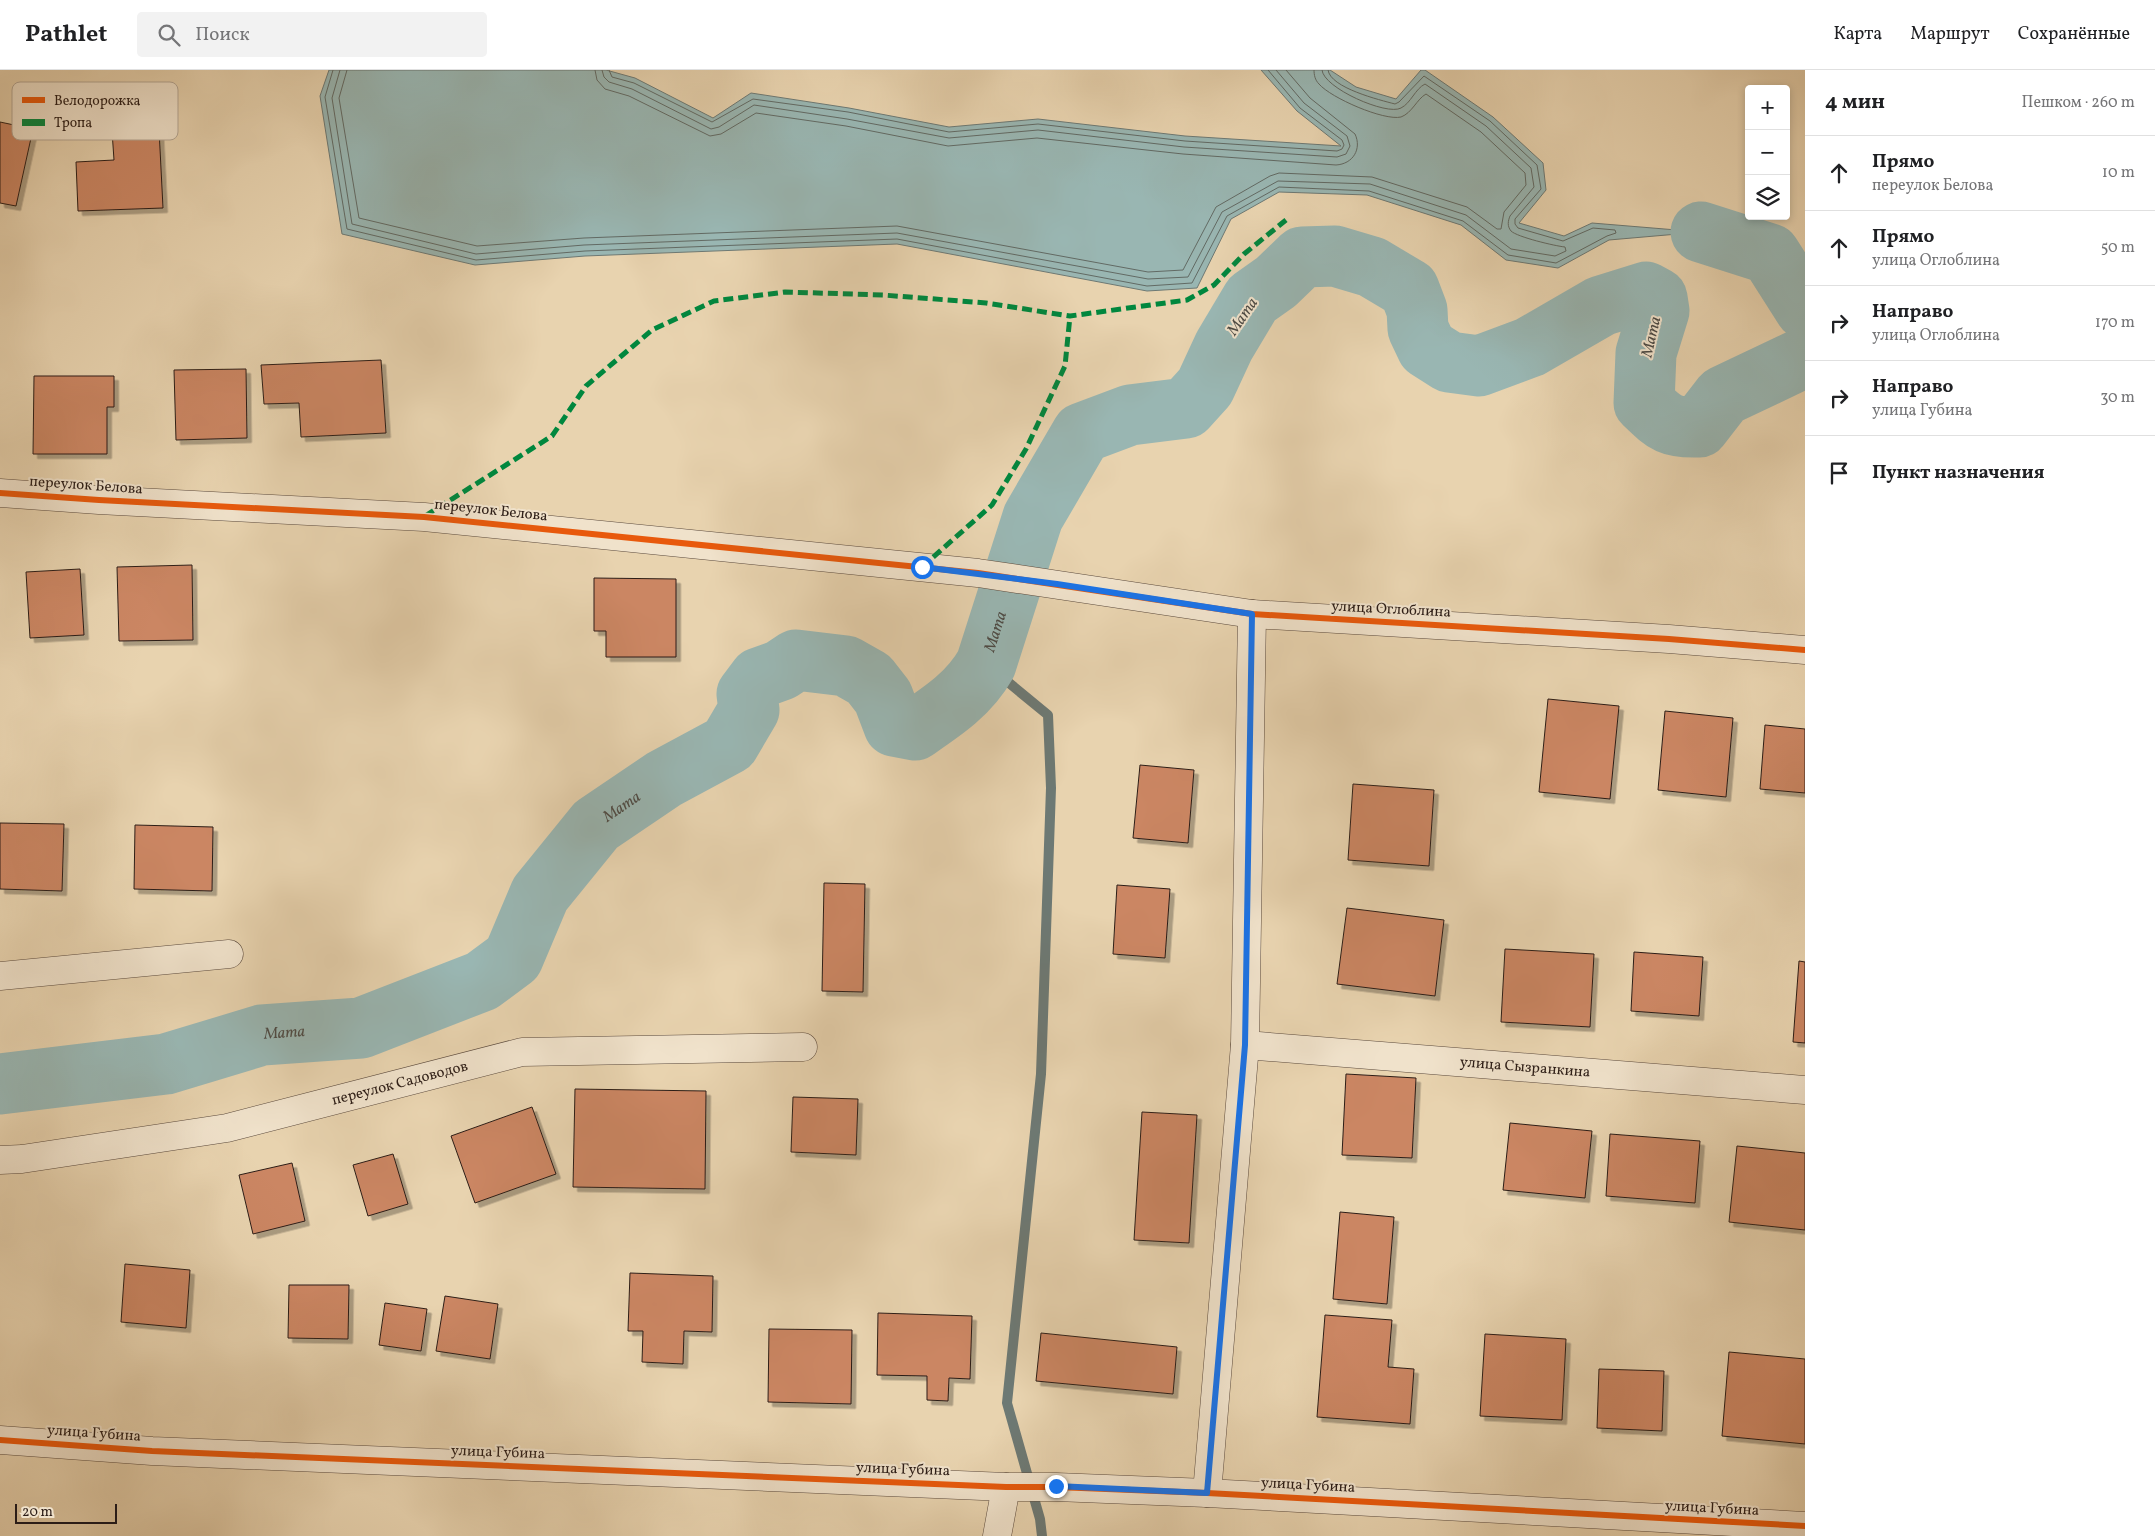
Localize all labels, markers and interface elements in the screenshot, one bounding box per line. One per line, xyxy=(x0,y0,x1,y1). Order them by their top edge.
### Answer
search box xyxy=(137,12,487,57)
text: Pathlet xyxy=(25,18,107,52)
icon: search xyxy=(155,21,183,49)
text: Поиск xyxy=(195,22,250,48)
text: Карта xyxy=(1833,22,1882,47)
text: Маршрут xyxy=(1910,22,1990,47)
text: Сохранённые xyxy=(2018,22,2130,47)
legend xyxy=(12,82,178,140)
map controls xyxy=(1745,85,1790,220)
button: + xyxy=(1745,85,1790,130)
text: 4 мин xyxy=(1825,88,1885,117)
text: Велодорожка xyxy=(54,92,141,111)
text: Пешком · 260 m xyxy=(2022,92,2135,114)
text: Тропа xyxy=(54,114,92,133)
button: − xyxy=(1745,130,1790,175)
text: Прямо xyxy=(1872,149,1934,175)
icon: ahead xyxy=(1825,159,1853,187)
text: 10 m xyxy=(2102,162,2135,184)
button: layers xyxy=(1745,175,1790,220)
text: переулок Белова xyxy=(1872,175,1993,197)
text: Прямо xyxy=(1872,224,1934,250)
icon: ahead xyxy=(1825,234,1853,262)
text: 50 m xyxy=(2101,237,2135,259)
text: улица Оглоблина xyxy=(1872,250,2000,272)
water label: Мата xyxy=(1222,293,1264,341)
text: Направо xyxy=(1872,299,1954,325)
icon: right xyxy=(1825,309,1853,337)
text: 170 m xyxy=(2095,312,2135,334)
water label: Мата xyxy=(1636,314,1667,361)
text: улица Оглоблина xyxy=(1872,325,2000,347)
text: Направо xyxy=(1872,374,1954,400)
icon: right xyxy=(1825,384,1853,412)
text: 30 m xyxy=(2100,387,2135,409)
text: улица Губина xyxy=(1872,400,1973,422)
icon: arrive xyxy=(1825,459,1853,487)
text: Пункт назначения xyxy=(1872,460,2045,486)
street label: переулок Белова xyxy=(28,472,144,500)
street label: переулок Белова xyxy=(433,495,549,527)
route start xyxy=(911,556,934,579)
street label: улица Оглоблина xyxy=(1331,596,1451,624)
water label: Мата xyxy=(979,608,1013,656)
water label: Мата xyxy=(598,786,646,829)
water label: Мата xyxy=(262,1021,306,1046)
street label: улица Сызранкина xyxy=(1459,1052,1591,1083)
street label: переулок Садоводов xyxy=(330,1056,470,1111)
street label: улица Губина xyxy=(46,1420,142,1448)
street label: улица Губина xyxy=(451,1441,545,1465)
street label: улица Губина xyxy=(856,1458,950,1482)
street label: улица Губина xyxy=(1260,1473,1356,1499)
route end xyxy=(1045,1475,1068,1498)
street label: улица Губина xyxy=(1664,1496,1760,1522)
scale bar xyxy=(15,1501,118,1524)
text: 20 m xyxy=(22,1503,53,1522)

